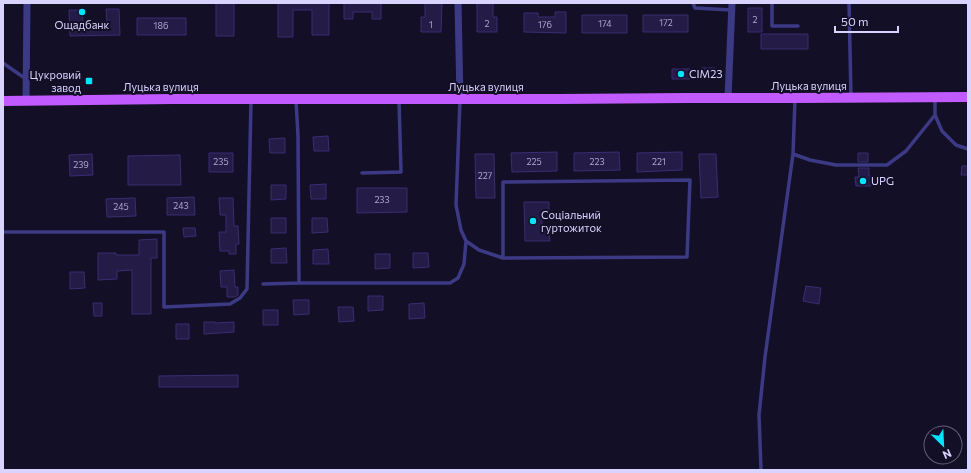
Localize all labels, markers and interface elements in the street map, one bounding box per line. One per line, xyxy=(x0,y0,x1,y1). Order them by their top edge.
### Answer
marker: Ощадбанк xyxy=(77,7,87,17)
scale bar xyxy=(835,8,898,34)
house number: 2 xyxy=(753,14,758,25)
text: 50 m xyxy=(841,14,869,28)
house number: 172 xyxy=(659,17,673,28)
place label: Ощадбанк xyxy=(55,18,110,31)
house number: 2 xyxy=(485,18,490,29)
house number: 174 xyxy=(598,18,612,29)
house number: 1 xyxy=(429,19,433,30)
house number: 176 xyxy=(538,19,552,30)
house number: 186 xyxy=(154,20,168,31)
place label: СІМ23 xyxy=(689,67,723,80)
place label: Цукровий завод xyxy=(30,68,82,94)
marker: СІМ23 xyxy=(676,69,686,79)
marker: Цукровий завод xyxy=(84,76,94,86)
street label: Луцька вулиця xyxy=(771,79,847,92)
street label: Луцька вулиця xyxy=(123,80,199,93)
street label: Луцька вулиця xyxy=(448,80,524,93)
house number: 235 xyxy=(213,156,229,167)
house number: 225 xyxy=(526,156,542,167)
house number: 223 xyxy=(589,156,605,167)
house number: 221 xyxy=(652,156,666,167)
house number: 239 xyxy=(73,159,89,170)
house number: 227 xyxy=(478,170,493,181)
place label: UPG xyxy=(871,174,894,187)
marker: UPG xyxy=(858,176,868,186)
house number: 233 xyxy=(374,194,390,205)
house number: 243 xyxy=(173,200,189,211)
house number: 245 xyxy=(113,201,129,212)
place label: Соціальний гуртожиток xyxy=(541,208,602,234)
marker: Соціальний гуртожиток xyxy=(528,216,538,226)
north arrow xyxy=(923,425,963,465)
text: N xyxy=(941,447,954,462)

